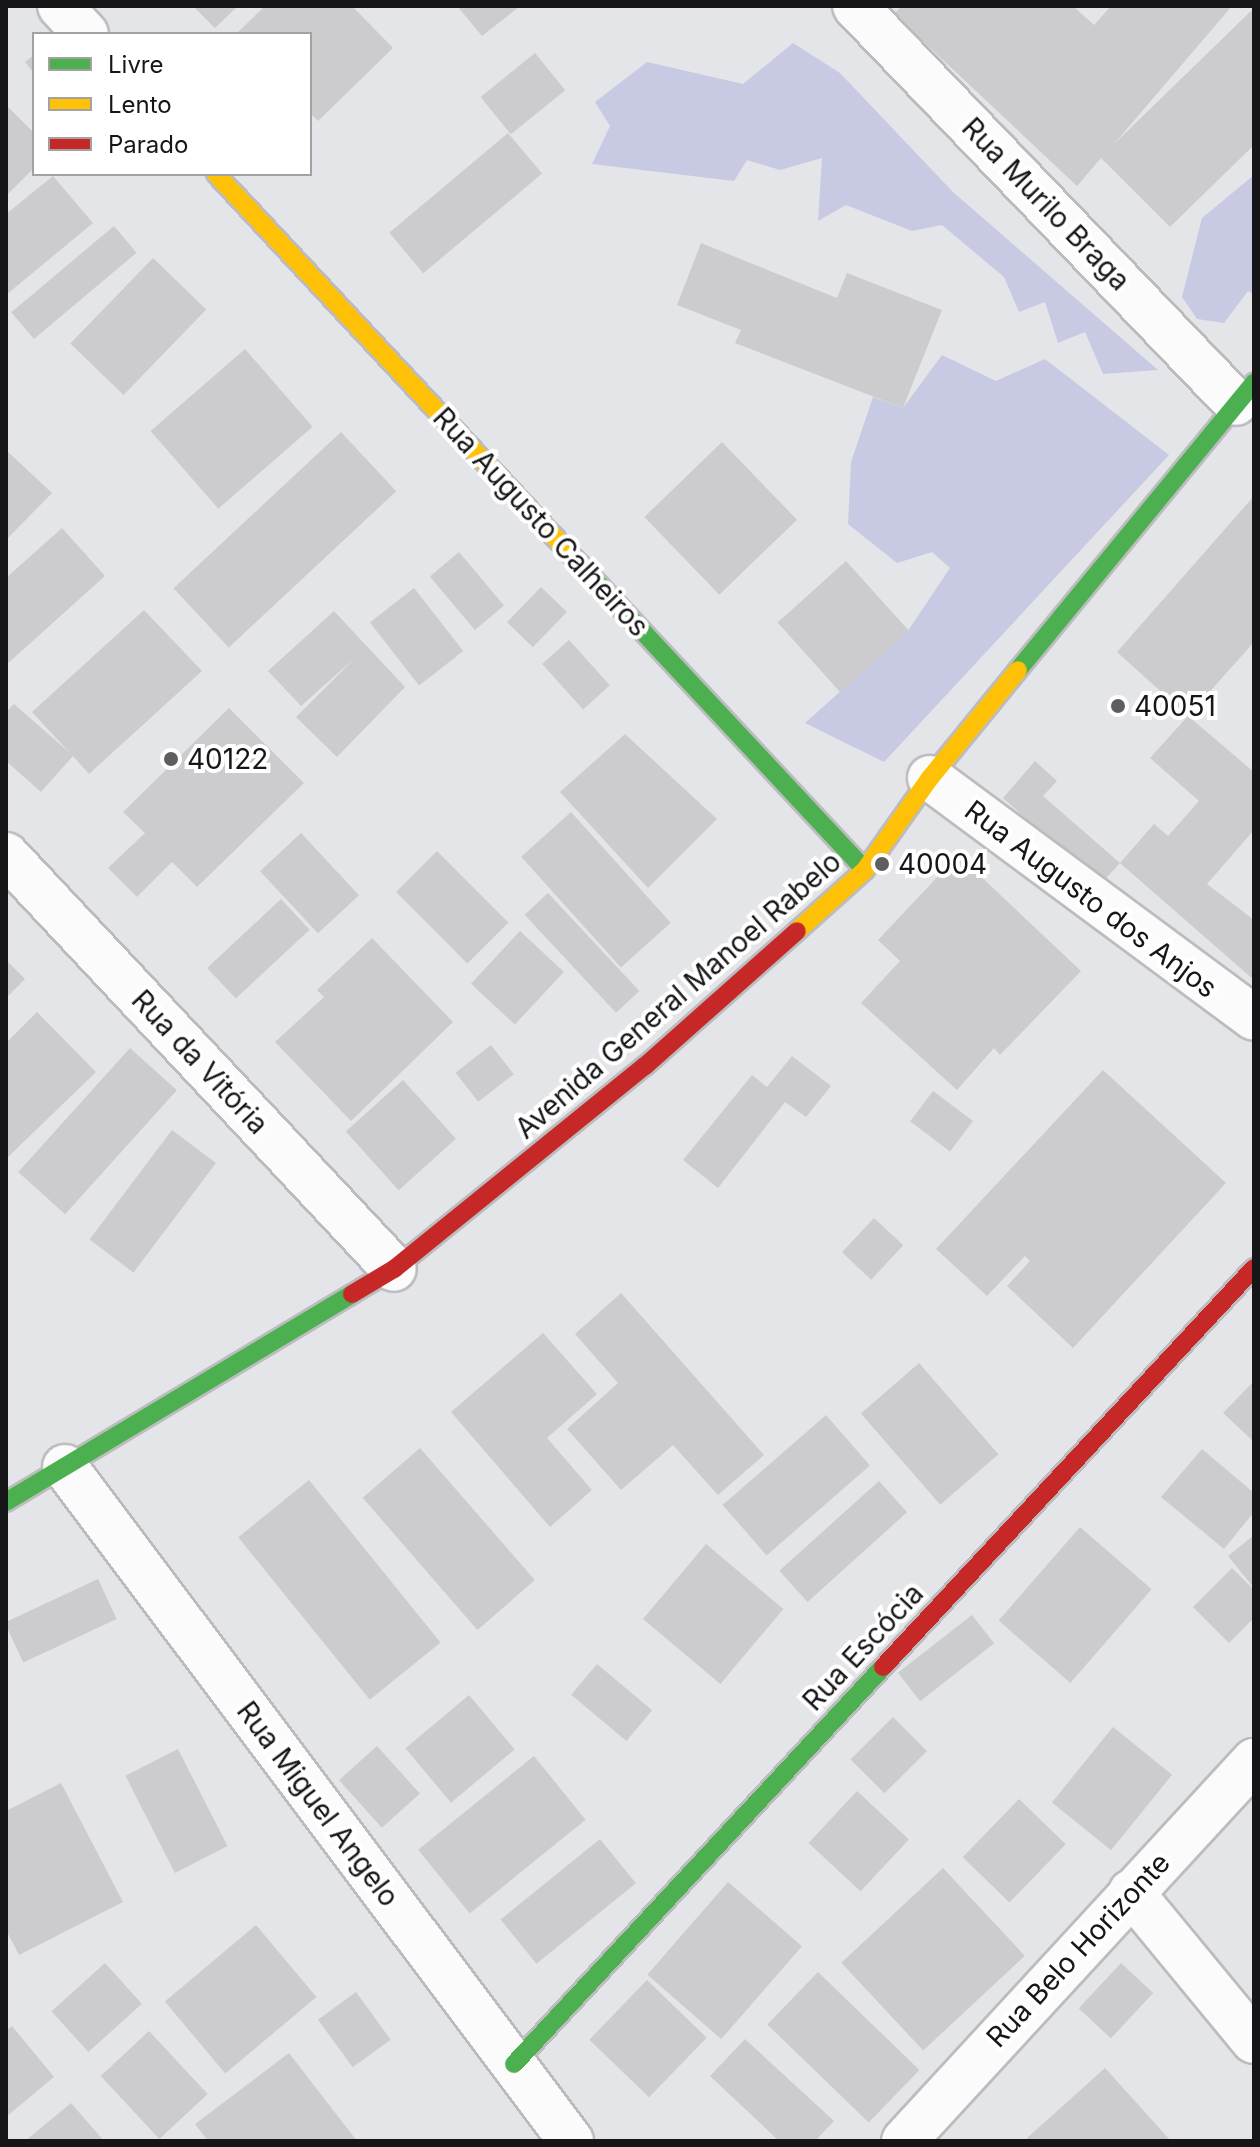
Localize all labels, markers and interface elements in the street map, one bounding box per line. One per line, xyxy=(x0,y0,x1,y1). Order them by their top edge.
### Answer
legend xyxy=(32,32,312,176)
text: Livre xyxy=(108,50,164,79)
text: Lento xyxy=(108,90,172,119)
street label: Rua Murilo Braga xyxy=(955,111,1137,297)
text: Parado xyxy=(108,130,188,159)
street label: Rua Augusto Calheiros xyxy=(426,401,656,643)
place label: 40051 xyxy=(1134,689,1216,723)
marker: 40051 xyxy=(1109,697,1127,715)
place label: 40122 xyxy=(187,742,268,776)
marker: 40122 xyxy=(162,750,180,768)
street label: Rua Augusto dos Anjos xyxy=(958,793,1224,1005)
street label: Avenida General Manoel Rabelo xyxy=(508,845,848,1145)
place label: 40004 xyxy=(898,847,987,881)
marker: 40004 xyxy=(873,855,891,873)
street label: Rua da Vitória xyxy=(125,983,275,1141)
street label: Rua Escócia xyxy=(796,1577,930,1717)
street label: Rua Miguel Angelo xyxy=(230,1695,406,1913)
street label: Rua Belo Horizonte xyxy=(979,1846,1177,2054)

